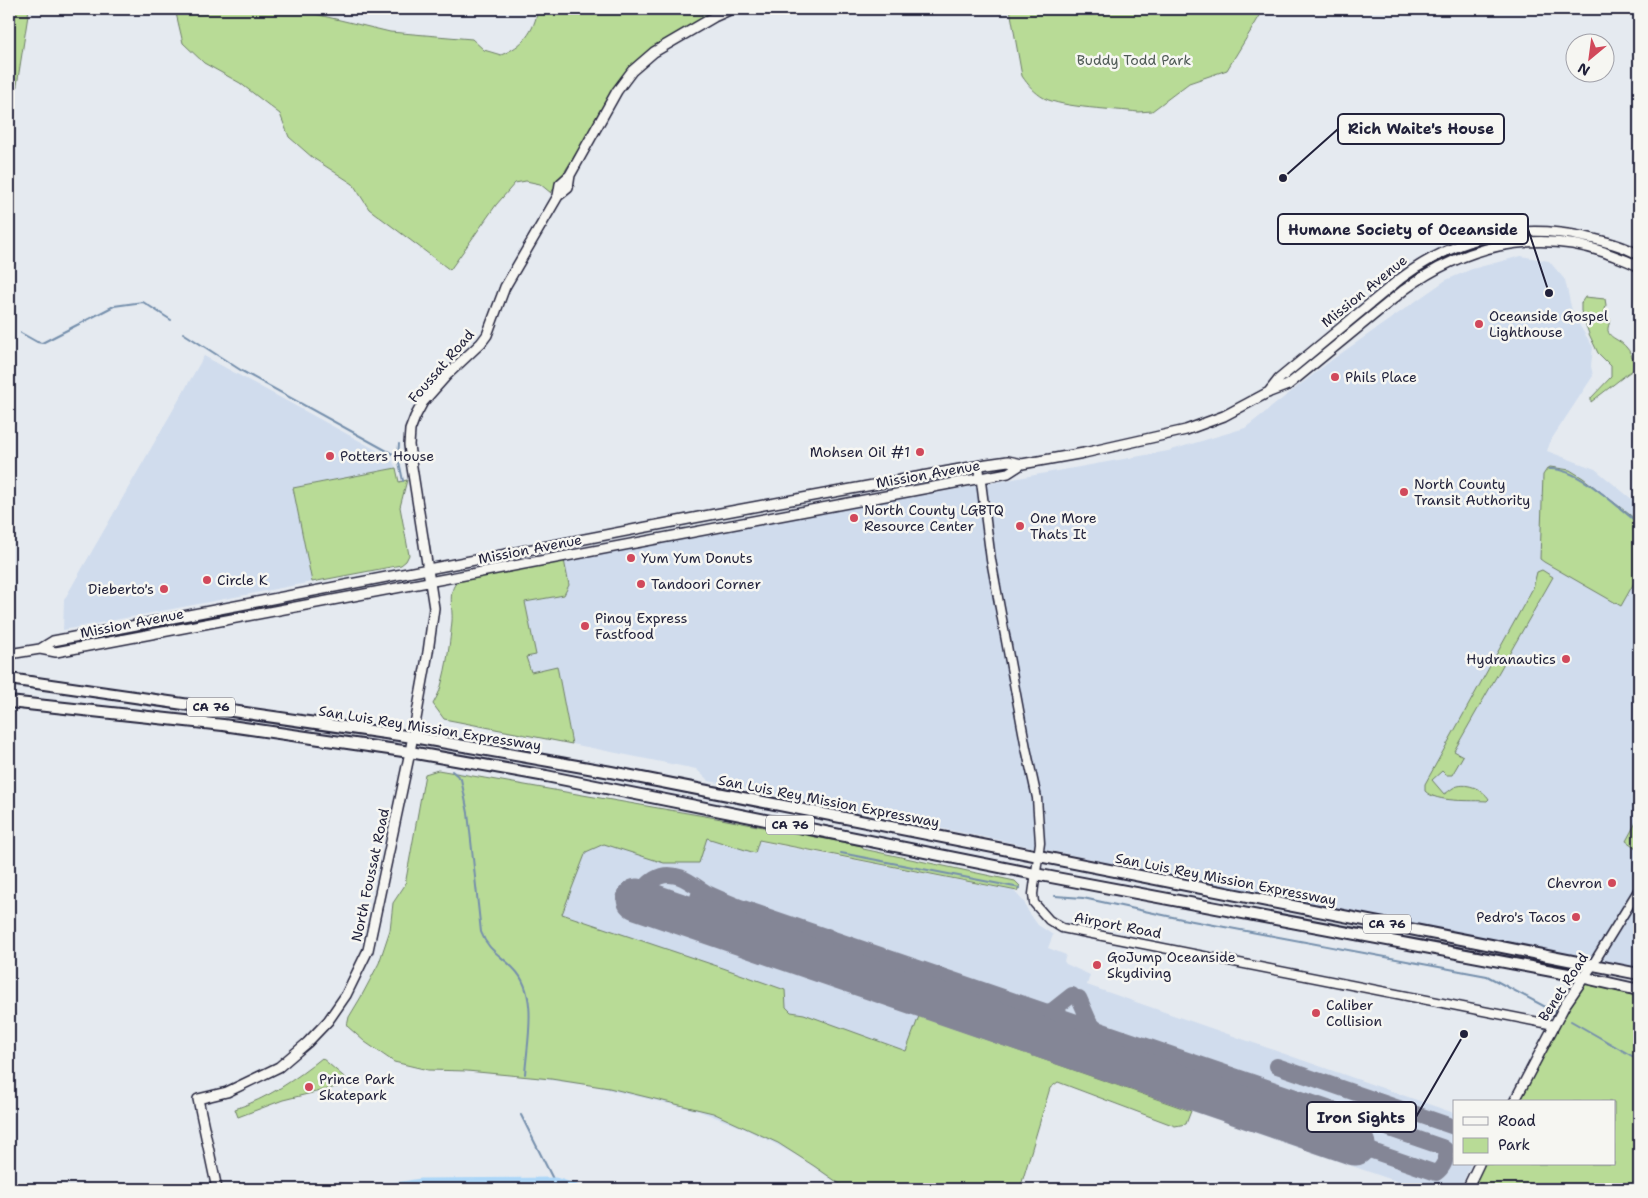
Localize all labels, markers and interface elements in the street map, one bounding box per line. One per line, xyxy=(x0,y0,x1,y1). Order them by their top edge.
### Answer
north arrow xyxy=(1566,32,1616,82)
park label: Buddy Todd Park xyxy=(1077,51,1191,69)
text: N xyxy=(1574,59,1593,80)
callout: Rich Waite's House xyxy=(1338,114,1504,144)
text: Rich Waite's House xyxy=(1348,119,1494,139)
callout: Humane Society of Oceanside xyxy=(1278,214,1528,244)
text: Humane Society of Oceanside xyxy=(1288,220,1518,240)
street label: Mission Avenue xyxy=(1317,251,1411,331)
place label: Oceanside Gospel Lighthouse xyxy=(1489,307,1609,341)
marker: Oceanside Gospel Lighthouse xyxy=(1473,318,1485,330)
street label: Foussat Road xyxy=(404,325,478,406)
place label: Phils Place xyxy=(1345,368,1417,386)
marker: Phils Place xyxy=(1329,371,1341,383)
place label: Mohsen Oil #1 xyxy=(810,443,910,461)
marker: Mohsen Oil #1 xyxy=(914,446,926,458)
place label: Potters House xyxy=(340,447,434,465)
marker: Potters House xyxy=(324,450,336,462)
street label: Mission Avenue xyxy=(875,456,981,492)
place label: North County Transit Authority xyxy=(1414,475,1530,509)
marker: North County Transit Authority xyxy=(1398,486,1410,498)
place label: North County LGBTQ Resource Center xyxy=(864,501,1004,535)
place label: One More Thats It xyxy=(1030,509,1097,543)
marker: North County LGBTQ Resource Center xyxy=(848,512,860,524)
marker: One More Thats It xyxy=(1014,520,1026,532)
street label: Mission Avenue xyxy=(477,530,583,568)
place label: Yum Yum Donuts xyxy=(641,549,753,567)
marker: Yum Yum Donuts xyxy=(625,552,637,564)
place label: Circle K xyxy=(217,571,268,589)
marker: Circle K xyxy=(201,574,213,586)
place label: Tandoori Corner xyxy=(651,575,761,593)
marker: Tandoori Corner xyxy=(635,578,647,590)
place label: Dieberto's xyxy=(88,580,154,598)
marker: Dieberto's xyxy=(158,583,170,595)
street label: Mission Avenue xyxy=(79,604,185,642)
place label: Pinoy Express Fastfood xyxy=(595,609,688,643)
marker: Pinoy Express Fastfood xyxy=(579,620,591,632)
place label: Hydranautics xyxy=(1466,650,1556,668)
marker: Hydranautics xyxy=(1560,653,1572,665)
road number: CA 76 xyxy=(187,698,235,716)
street label: San Luis Rey Mission Expressway xyxy=(317,702,543,754)
street label: San Luis Rey Mission Expressway xyxy=(717,771,941,831)
street label: North Foussat Road xyxy=(347,806,393,943)
road number: CA 76 xyxy=(766,816,814,834)
street label: San Luis Rey Mission Expressway xyxy=(1114,849,1338,909)
place label: Chevron xyxy=(1547,874,1602,892)
marker: Chevron xyxy=(1606,877,1618,889)
street label: Airport Road xyxy=(1073,908,1163,942)
place label: Pedro's Tacos xyxy=(1476,908,1566,926)
marker: Pedro's Tacos xyxy=(1570,911,1582,923)
road number: CA 76 xyxy=(1363,914,1411,934)
place label: GoJump Oceanside Skydiving xyxy=(1107,948,1236,982)
street label: Benet Road xyxy=(1534,949,1592,1025)
marker: GoJump Oceanside Skydiving xyxy=(1091,959,1103,971)
place label: Caliber Collision xyxy=(1326,996,1382,1030)
marker: Caliber Collision xyxy=(1310,1007,1322,1019)
place label: Prince Park Skatepark xyxy=(319,1070,395,1104)
marker: Prince Park Skatepark xyxy=(303,1081,315,1093)
legend xyxy=(1453,1100,1616,1166)
callout: Iron Sights xyxy=(1307,1102,1416,1132)
text: Iron Sights xyxy=(1317,1108,1405,1128)
text: Road xyxy=(1498,1111,1536,1131)
text: Park xyxy=(1498,1135,1530,1155)

